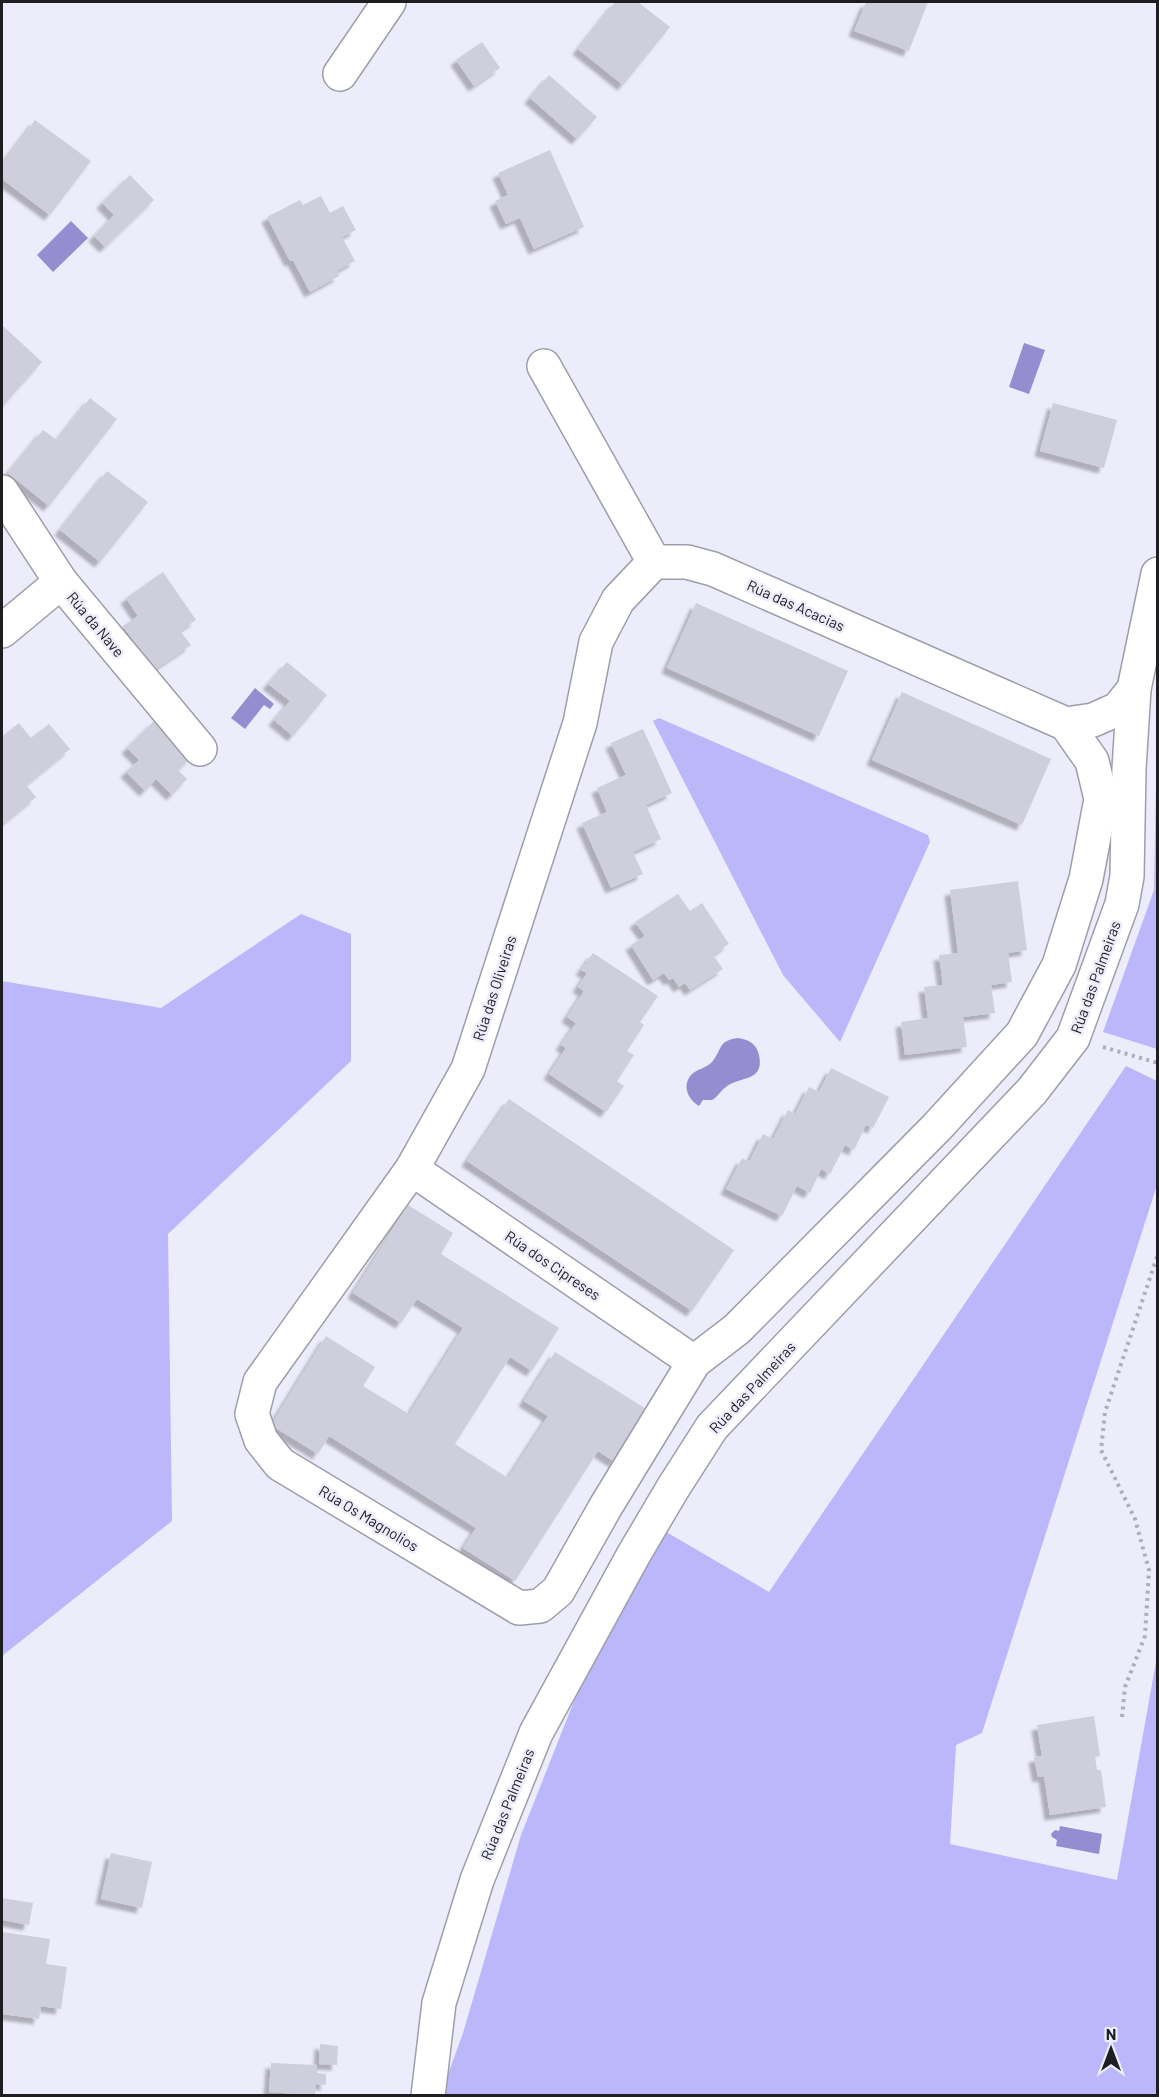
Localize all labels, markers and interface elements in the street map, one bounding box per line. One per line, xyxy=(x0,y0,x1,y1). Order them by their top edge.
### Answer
street label: Rúa das Acacias xyxy=(744,575,848,635)
street label: Rúa da Nave xyxy=(64,588,128,660)
street label: Rúa das Palmeiras xyxy=(1066,918,1124,1036)
street label: Rúa das Oliveiras xyxy=(469,933,519,1043)
street label: Rúa dos Cipreses xyxy=(502,1226,604,1304)
street label: Rúa das Palmeiras xyxy=(705,1338,799,1436)
street label: Rúa Os Magnolios xyxy=(316,1481,422,1555)
street label: Rúa das Palmeiras xyxy=(476,1746,538,1862)
north arrow xyxy=(1081,2019,1141,2079)
text: N xyxy=(1106,2024,1116,2043)

